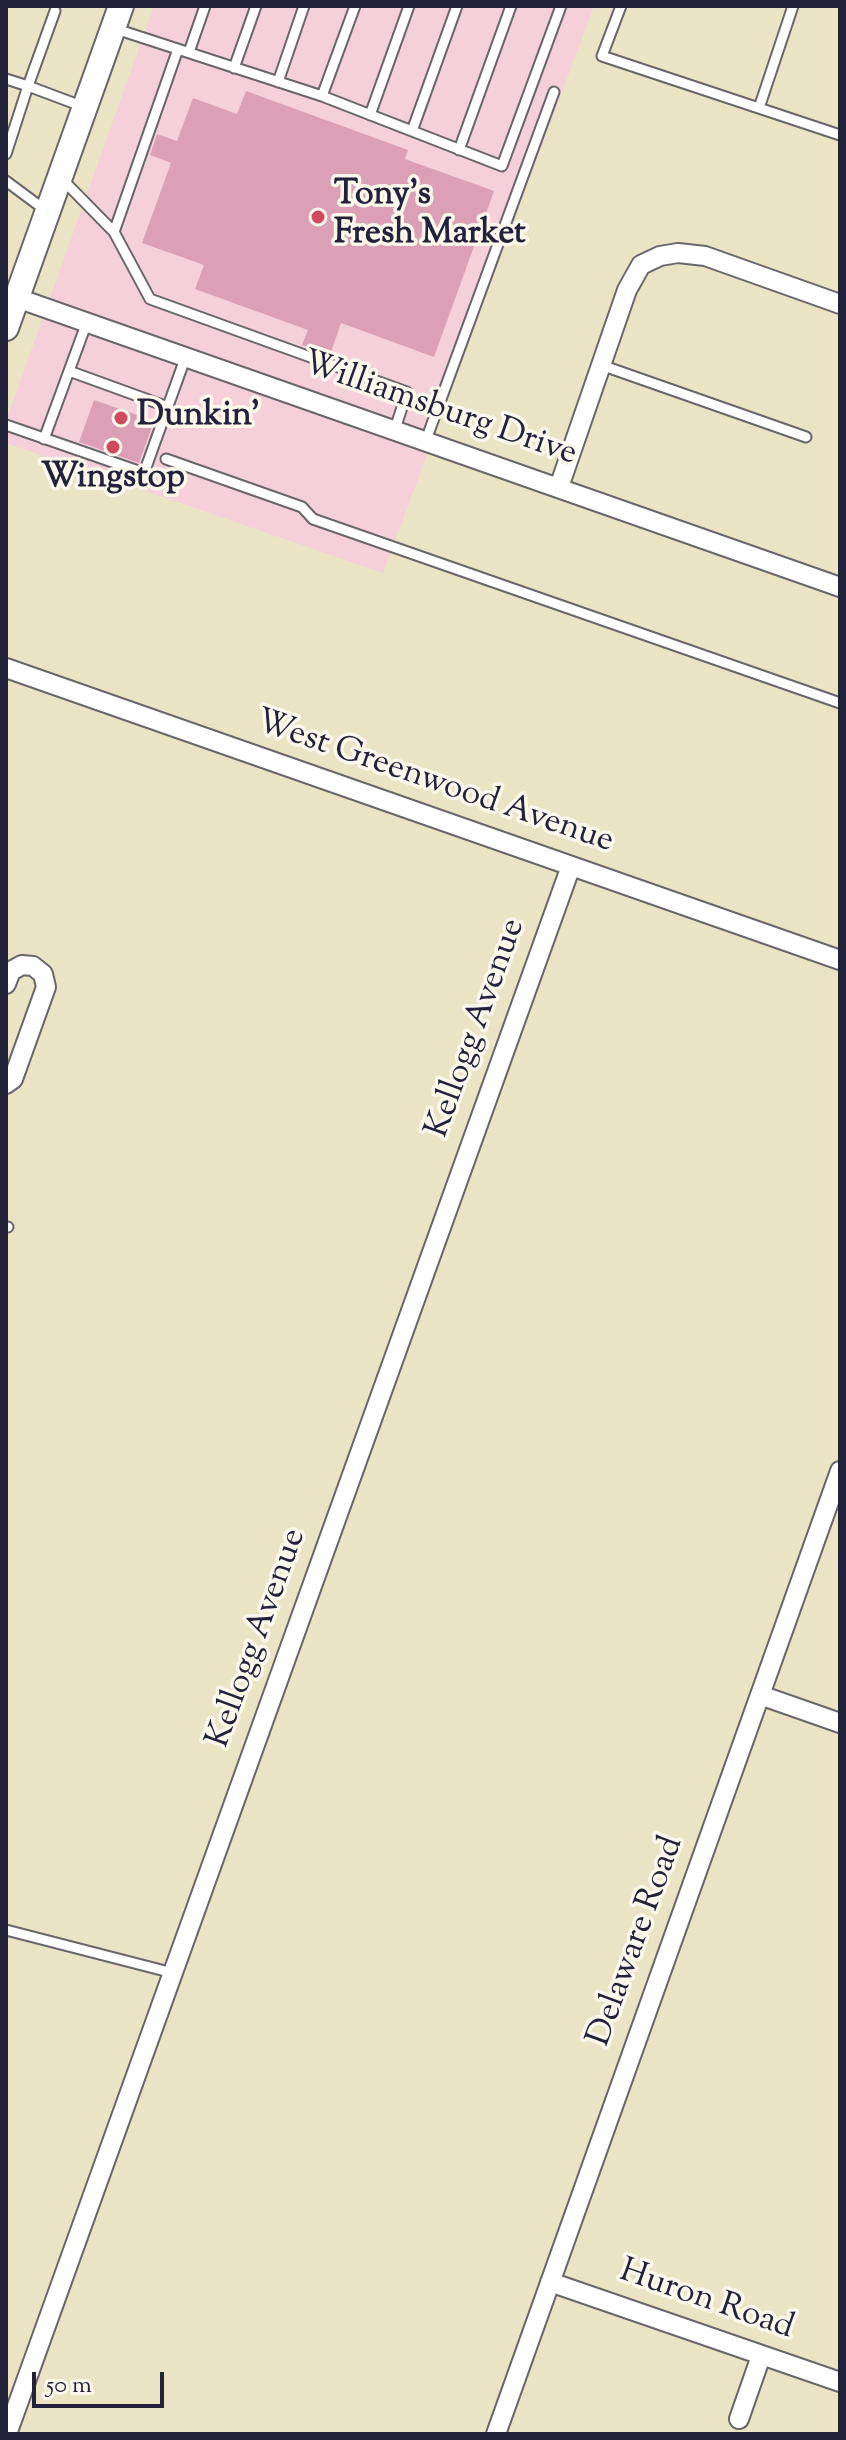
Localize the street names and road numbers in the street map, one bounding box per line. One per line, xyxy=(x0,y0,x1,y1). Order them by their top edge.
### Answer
street label: Williamsburg Drive xyxy=(296,345,582,477)
street label: West Greenwood Avenue xyxy=(250,704,618,864)
street label: Kellogg Avenue xyxy=(420,914,536,1144)
street label: Kellogg Avenue xyxy=(201,1524,317,1754)
street label: Delaware Road xyxy=(581,1832,695,2052)
street label: Huron Road xyxy=(614,2253,798,2351)

